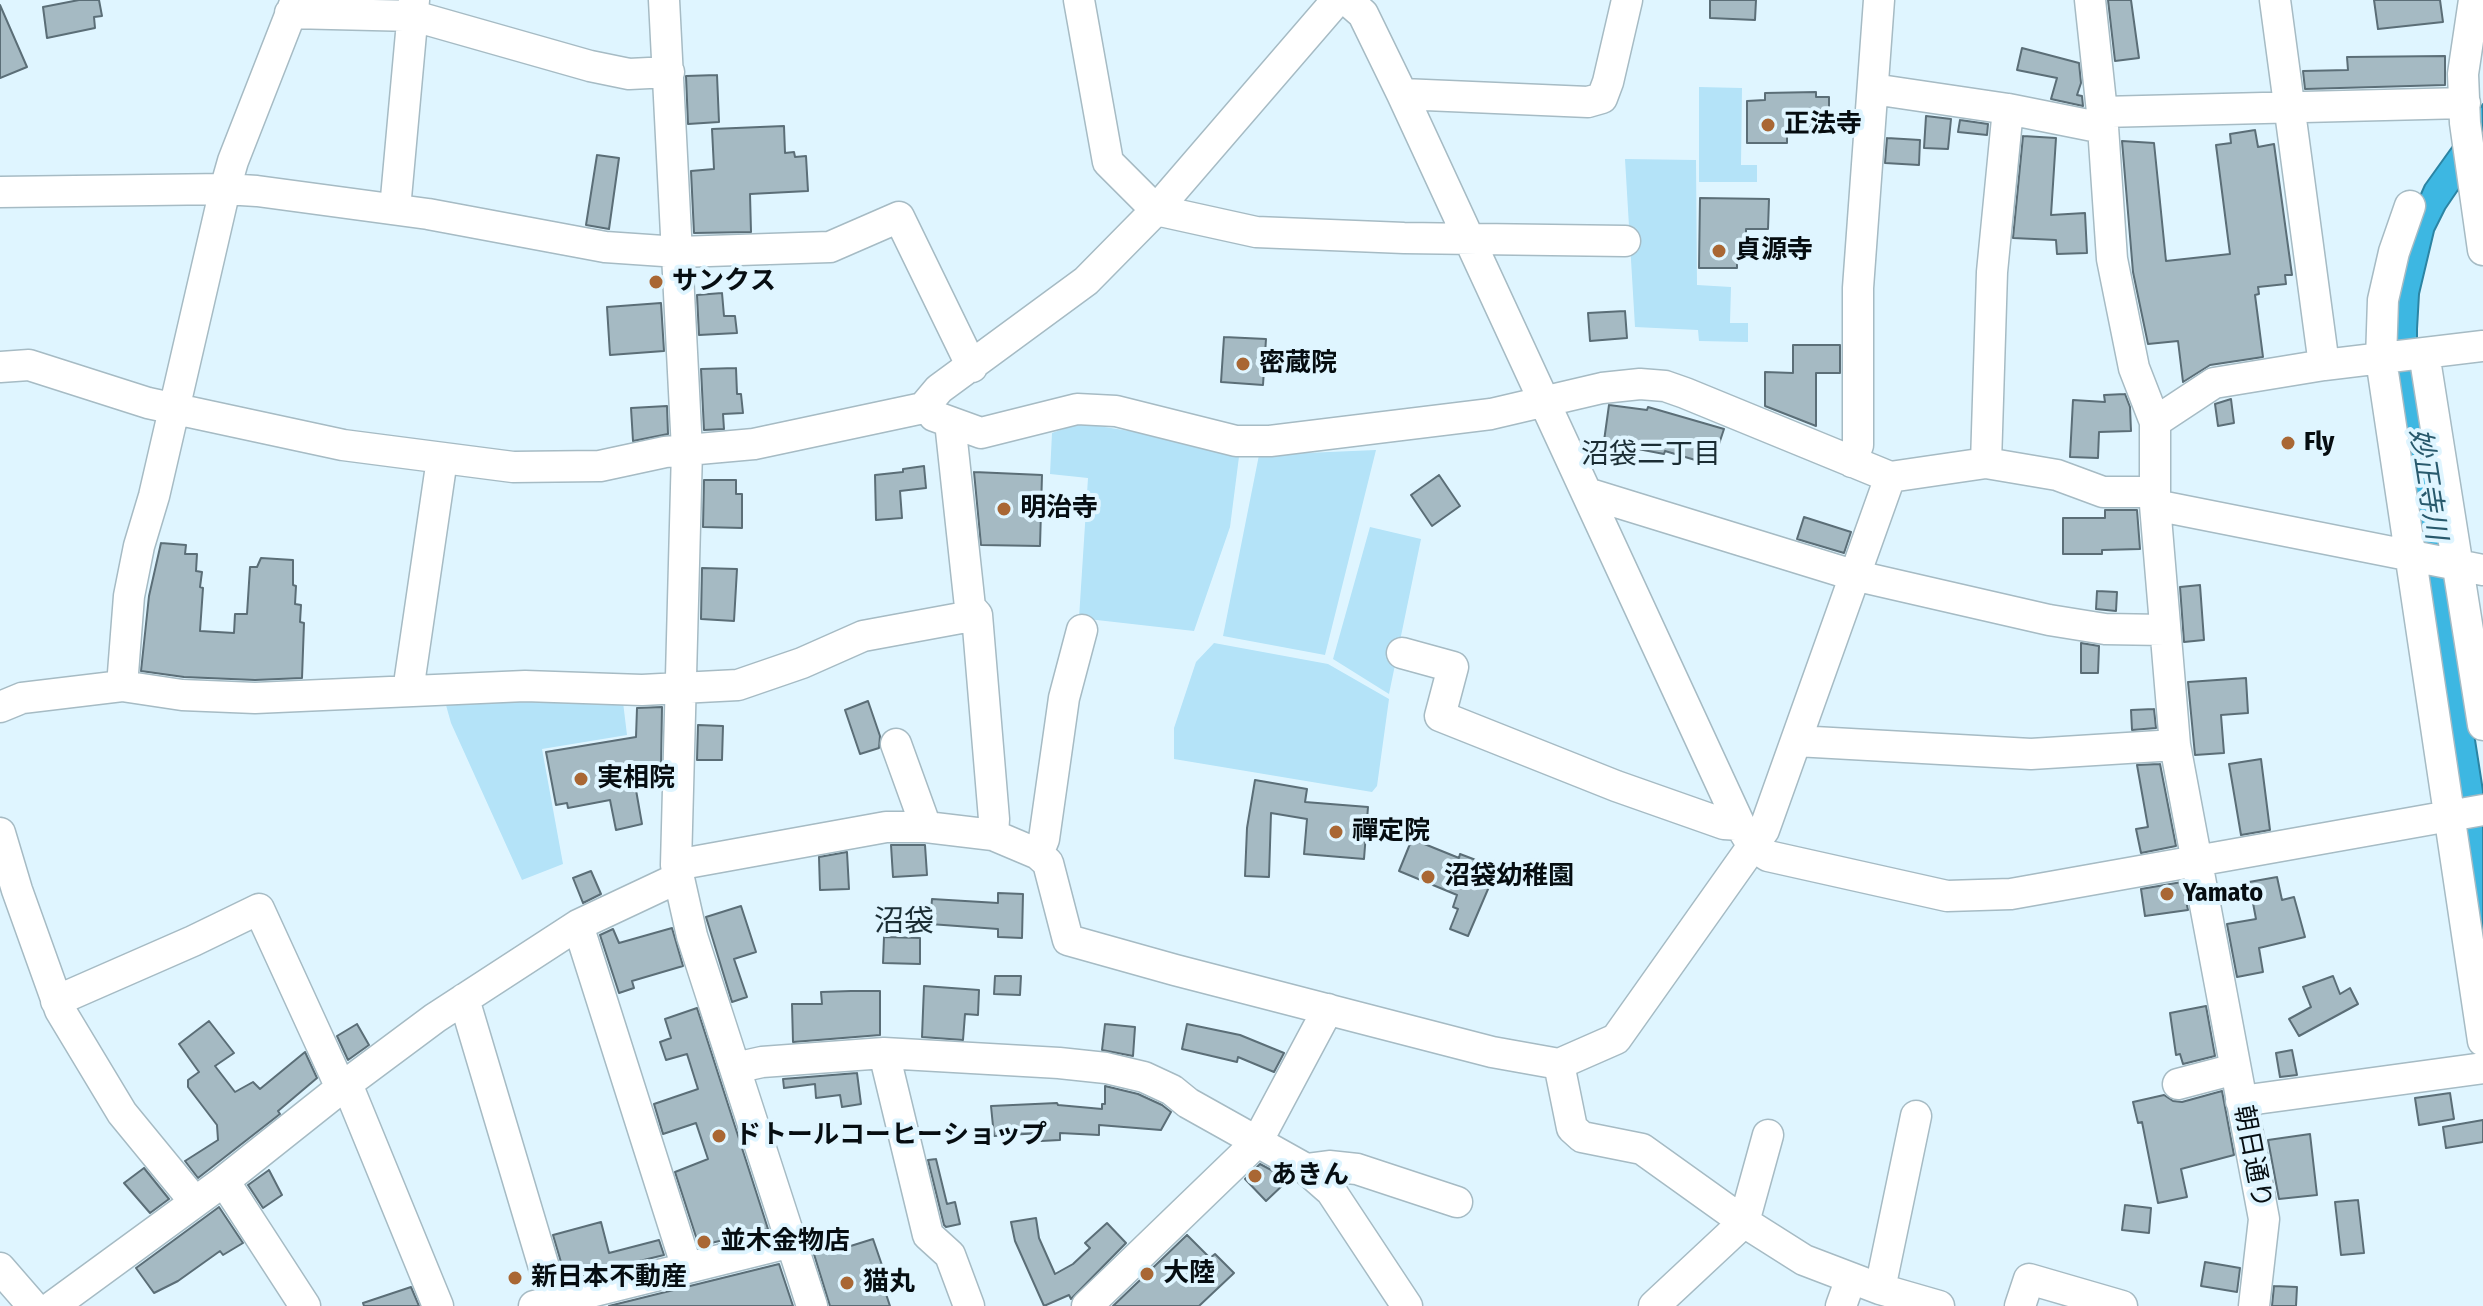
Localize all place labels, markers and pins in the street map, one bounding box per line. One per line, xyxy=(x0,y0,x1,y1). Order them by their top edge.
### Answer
place label: 正法寺 xyxy=(1784,109,1862,141)
marker: 正法寺 xyxy=(1759,116,1777,134)
place label: 貞源寺 xyxy=(1735,235,1813,267)
marker: 貞源寺 xyxy=(1710,242,1728,260)
place label: サンクス xyxy=(672,266,776,298)
marker: サンクス xyxy=(647,273,665,291)
place label: 密蔵院 xyxy=(1259,348,1337,380)
marker: 密蔵院 xyxy=(1234,355,1252,373)
place label: Fly xyxy=(2304,427,2334,459)
marker: Fly xyxy=(2279,434,2297,452)
place label: 明治寺 xyxy=(1020,493,1098,525)
marker: 明治寺 xyxy=(995,500,1013,518)
place label: 実相院 xyxy=(597,763,675,795)
marker: 実相院 xyxy=(572,770,590,788)
place label: 禪定院 xyxy=(1352,816,1430,848)
marker: 禪定院 xyxy=(1327,823,1345,841)
place label: 沼袋幼稚園 xyxy=(1444,861,1574,893)
marker: 沼袋幼稚園 xyxy=(1419,868,1437,886)
place label: Yamato xyxy=(2183,878,2263,910)
marker: Yamato xyxy=(2158,885,2176,903)
place label: ドトールコーヒーショップ xyxy=(735,1120,1047,1152)
marker: ドトールコーヒーショップ xyxy=(710,1127,728,1145)
place label: あきん xyxy=(1271,1160,1349,1192)
marker: あきん xyxy=(1246,1167,1264,1185)
place label: 並木金物店 xyxy=(720,1226,850,1258)
marker: 並木金物店 xyxy=(695,1233,713,1251)
place label: 大陸 xyxy=(1163,1258,1215,1290)
place label: 新日本不動産 xyxy=(531,1262,687,1294)
marker: 大陸 xyxy=(1138,1265,1156,1283)
place label: 猫丸 xyxy=(863,1267,915,1299)
marker: 新日本不動産 xyxy=(506,1269,524,1287)
marker: 猫丸 xyxy=(838,1274,856,1292)

